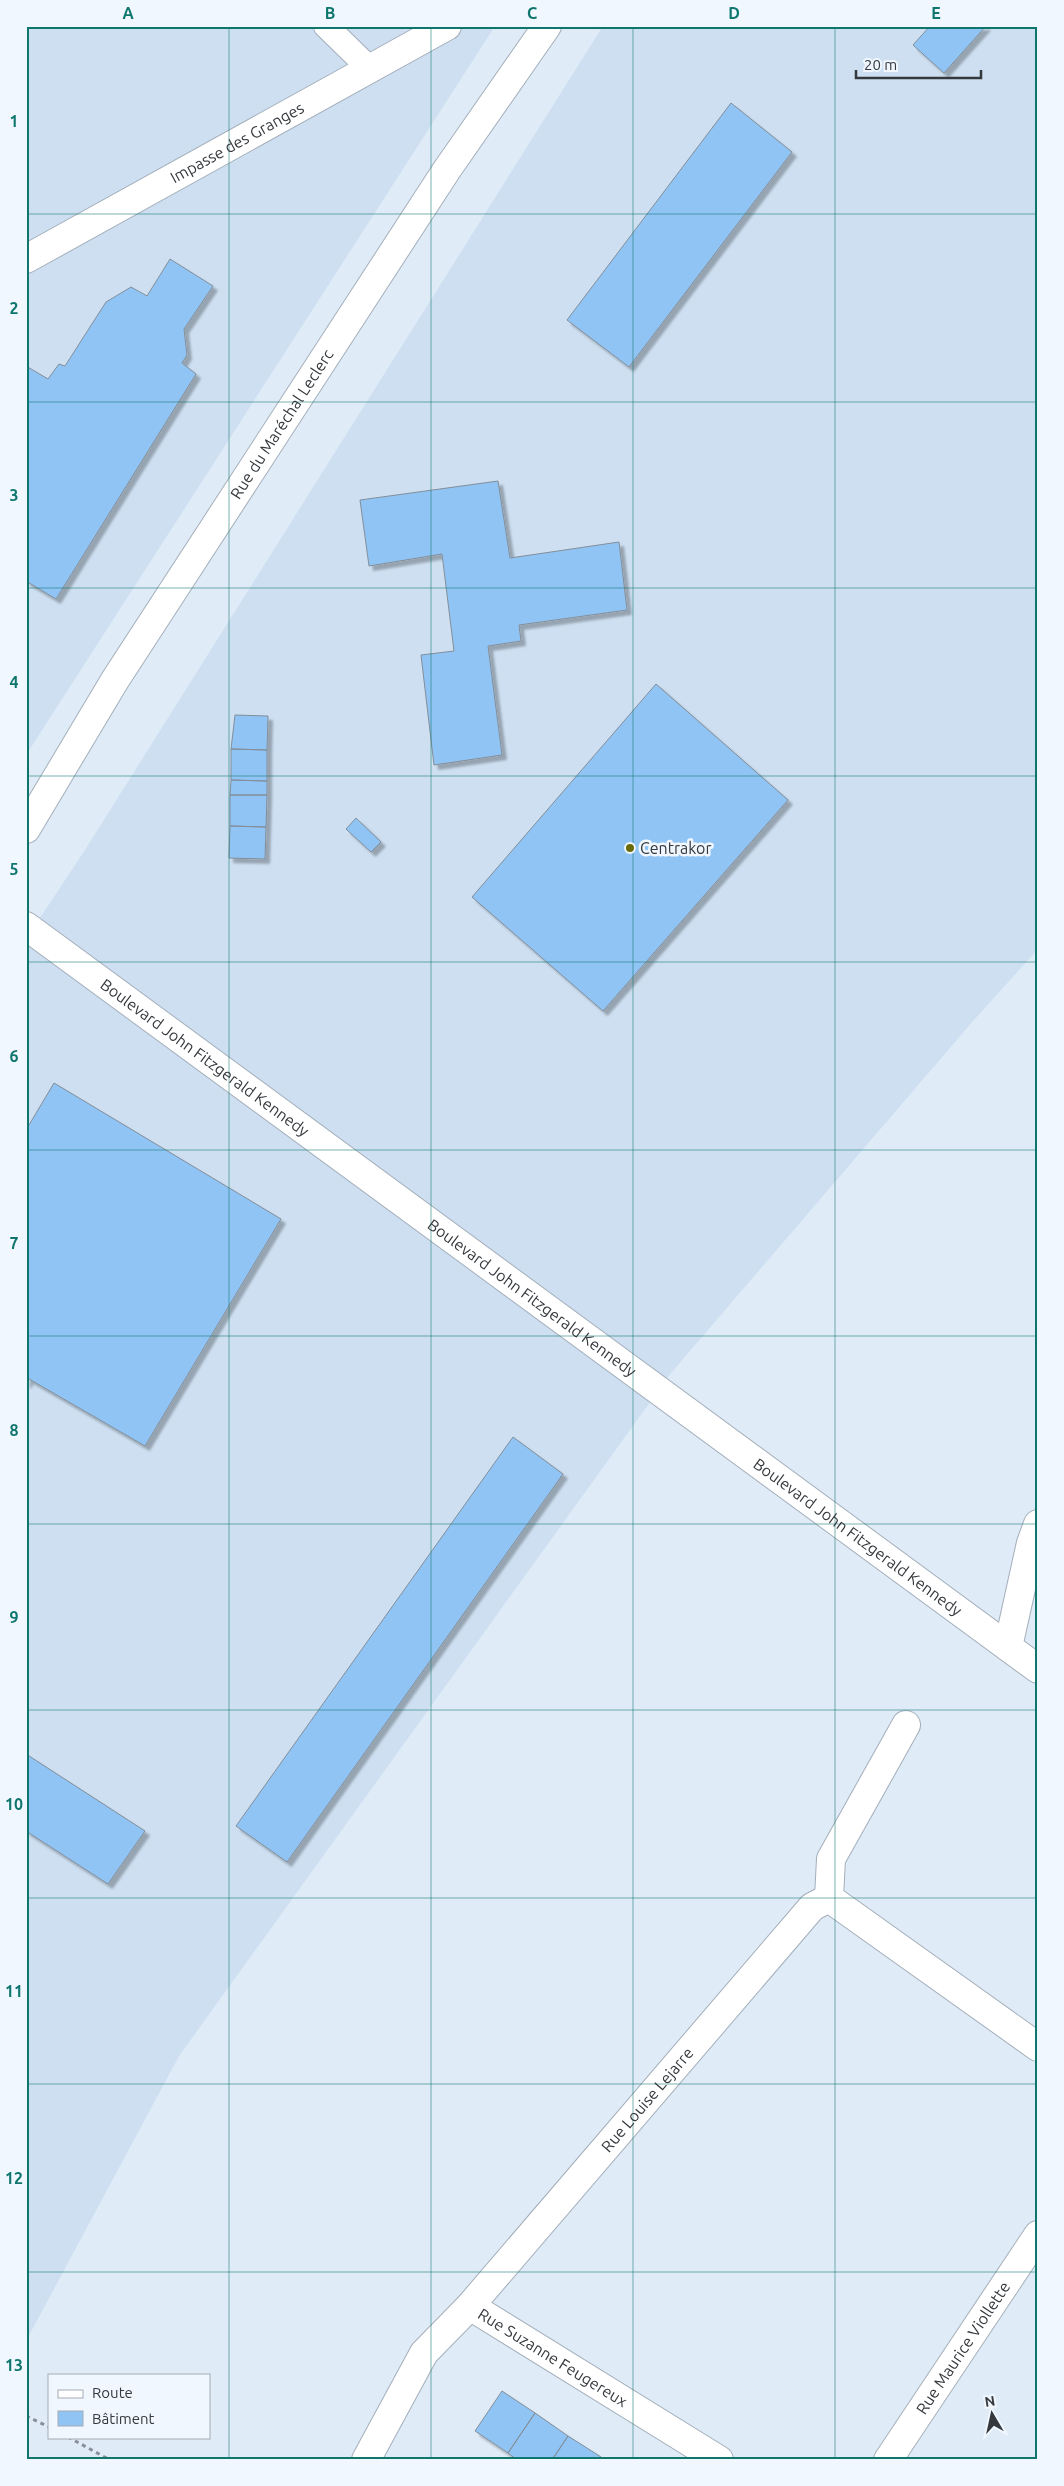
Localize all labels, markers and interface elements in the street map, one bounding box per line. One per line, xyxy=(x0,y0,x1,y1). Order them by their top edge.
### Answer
text: A xyxy=(122,4,134,22)
text: B xyxy=(325,4,335,22)
text: C xyxy=(527,4,537,22)
text: D xyxy=(728,4,740,22)
text: E xyxy=(931,4,941,22)
scale bar xyxy=(856,48,982,80)
text: 20 m xyxy=(864,56,897,73)
street label: Impasse des Granges xyxy=(167,98,307,186)
text: 1 xyxy=(9,112,19,130)
text: 2 xyxy=(9,299,19,317)
street label: Rue du Maréchal Leclerc xyxy=(226,345,337,502)
text: 3 xyxy=(9,486,19,504)
text: 4 xyxy=(9,673,19,691)
place label: Centrakor xyxy=(640,839,712,857)
marker: Centrakor xyxy=(624,842,636,854)
text: 5 xyxy=(9,860,19,878)
street label: Boulevard John Fitzgerald Kennedy xyxy=(97,975,313,1140)
text: 6 xyxy=(9,1047,19,1065)
street label: Boulevard John Fitzgerald Kennedy xyxy=(424,1215,640,1380)
text: 7 xyxy=(9,1234,19,1252)
text: 8 xyxy=(9,1421,19,1439)
street label: Boulevard John Fitzgerald Kennedy xyxy=(750,1454,966,1619)
text: 9 xyxy=(9,1608,19,1626)
text: 10 xyxy=(5,1795,23,1813)
text: 11 xyxy=(5,1982,23,2000)
street label: Rue Louise Lejarre xyxy=(597,2044,697,2155)
text: 12 xyxy=(5,2169,23,2187)
street label: Rue Maurice Viollette xyxy=(912,2278,1013,2417)
street label: Rue Suzanne Feugereux xyxy=(475,2304,631,2410)
text: 13 xyxy=(5,2356,23,2374)
legend xyxy=(48,2374,210,2438)
text: Route xyxy=(92,2384,133,2401)
north arrow xyxy=(966,2388,1016,2438)
text: N xyxy=(984,2392,996,2410)
text: Bâtiment xyxy=(92,2410,155,2427)

